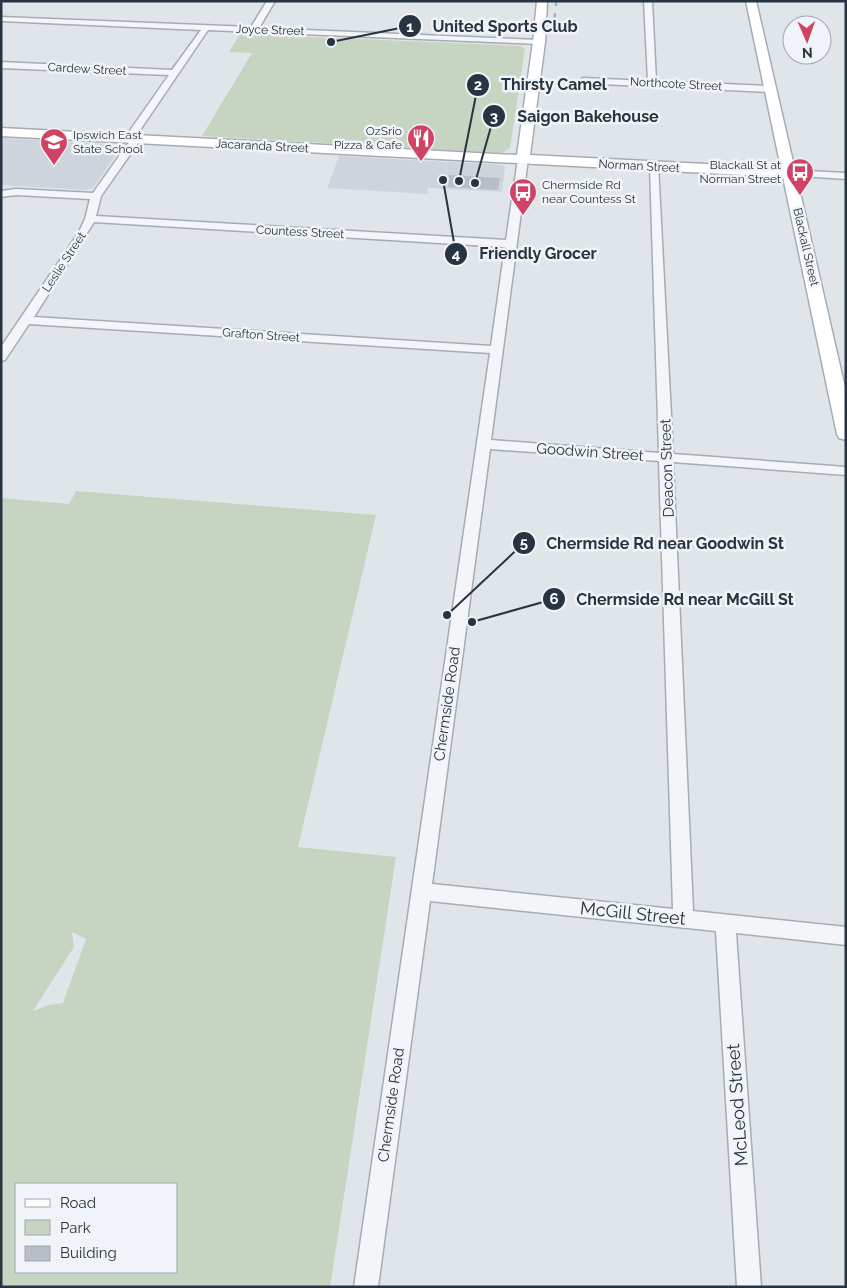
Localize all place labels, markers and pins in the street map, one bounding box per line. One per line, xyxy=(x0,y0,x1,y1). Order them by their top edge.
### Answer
callout: United Sports Club xyxy=(398,11,588,42)
callout: Thirsty Camel xyxy=(466,69,617,100)
callout: Saigon Bakehouse xyxy=(482,101,668,132)
restaurant icon: OzSrio Pizza & Cafe xyxy=(406,123,436,162)
place label: OzSrio Pizza & Cafe xyxy=(334,124,402,152)
school or university icon: Ipswich East State School xyxy=(39,127,69,166)
place label: Ipswich East State School xyxy=(73,128,144,156)
bus stop icon: Blackall St at Norman Street xyxy=(785,157,815,196)
place label: Blackall St at Norman Street xyxy=(700,158,781,186)
bus stop icon: Chermside Rd near Countess St xyxy=(508,177,538,216)
place label: Chermside Rd near Countess St xyxy=(542,178,636,206)
callout: Friendly Grocer xyxy=(444,238,607,269)
callout: Chermside Rd near Goodwin St xyxy=(511,528,794,559)
callout: Chermside Rd near McGill St xyxy=(541,583,804,614)

